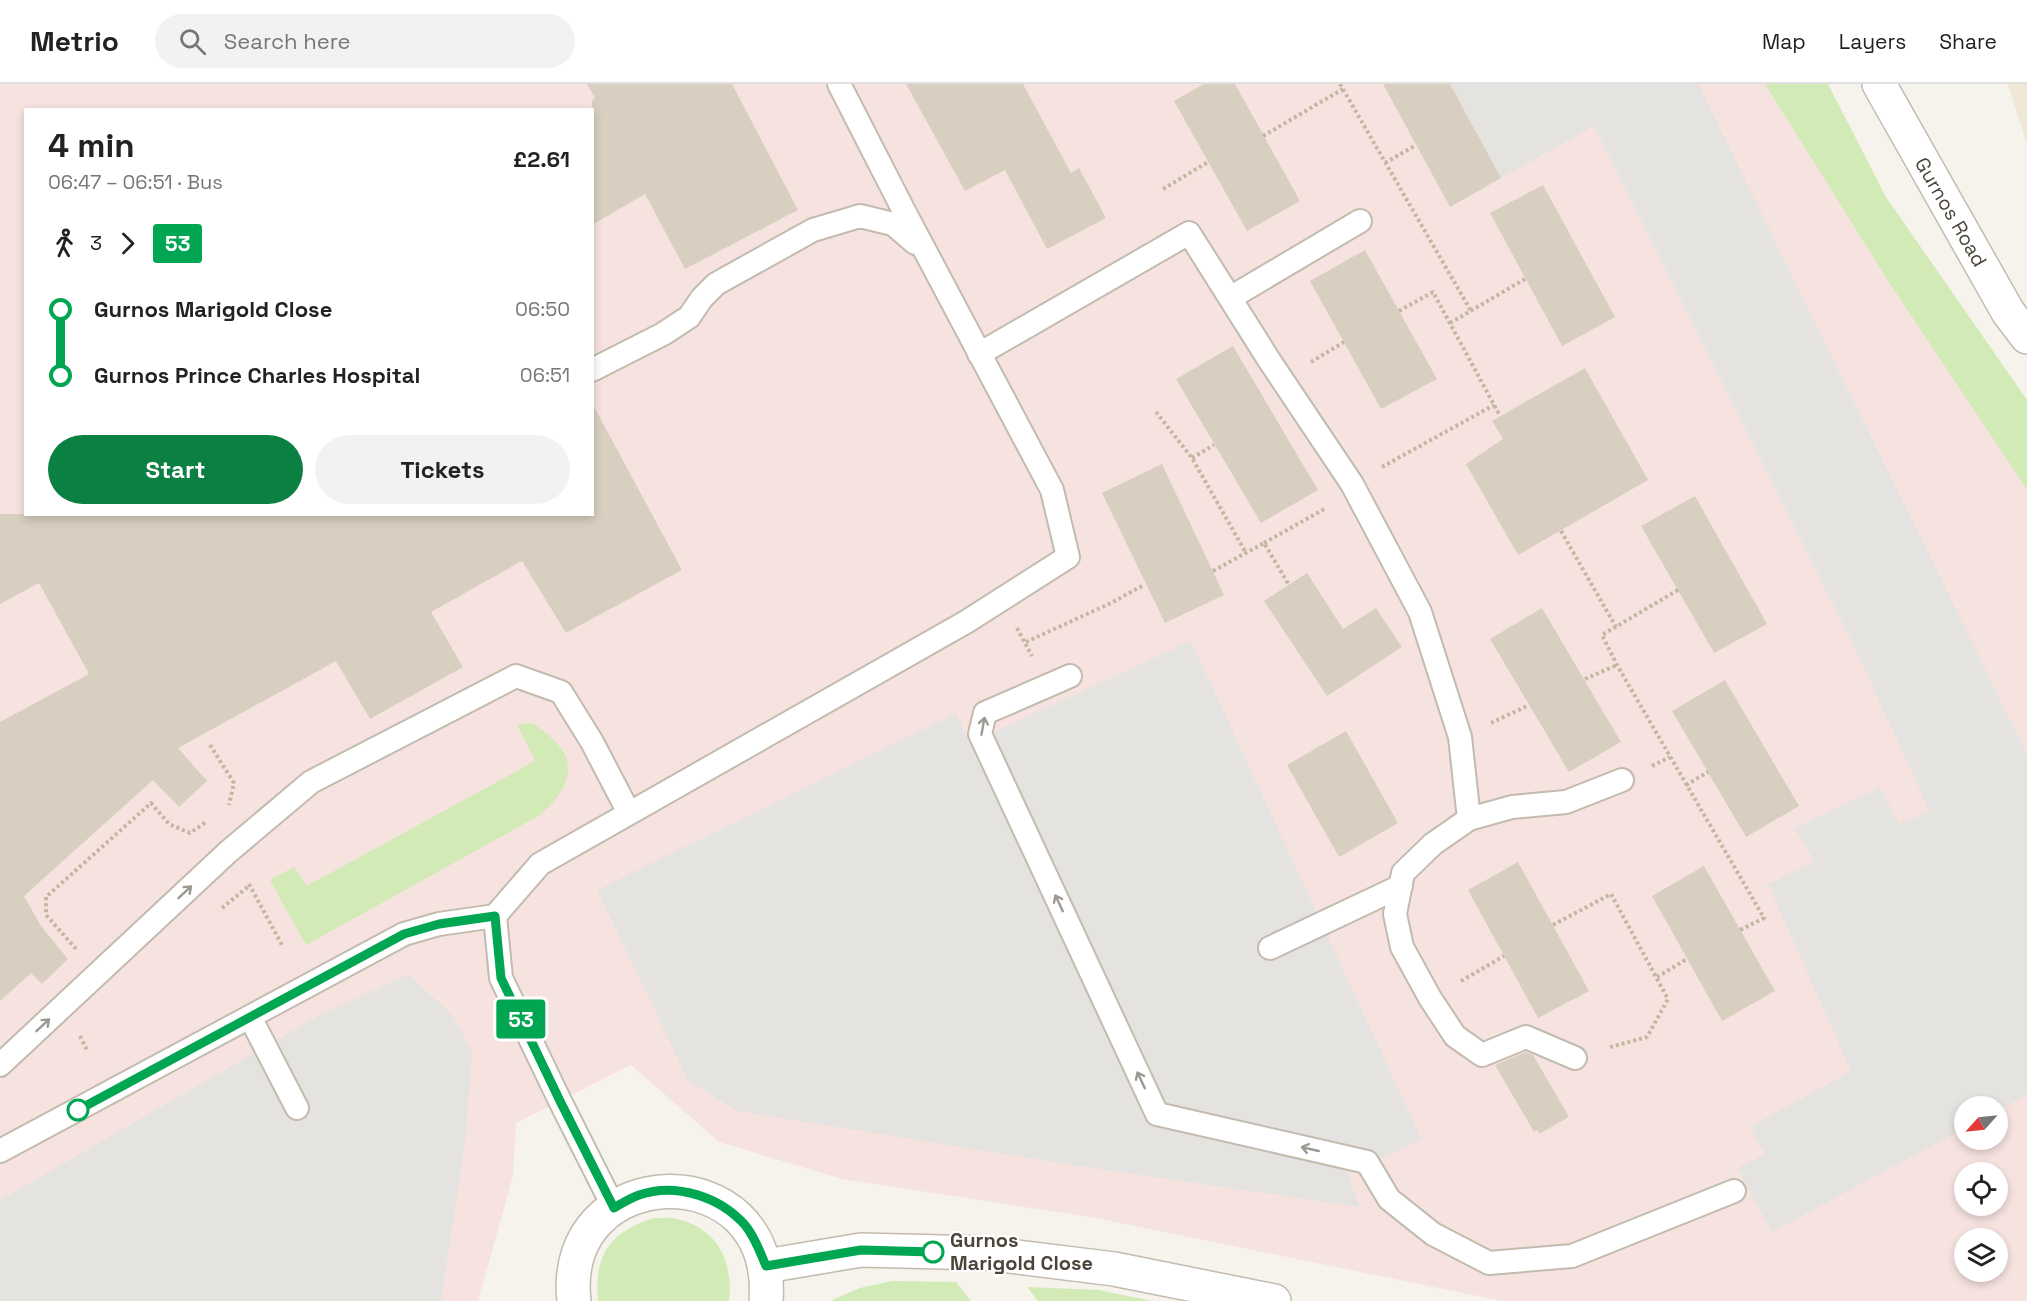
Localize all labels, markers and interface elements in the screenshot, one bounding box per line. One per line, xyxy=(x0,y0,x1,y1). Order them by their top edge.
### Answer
search box xyxy=(155,14,575,68)
text: Metrio xyxy=(30,23,119,59)
icon: search xyxy=(176,25,209,58)
text: Search here xyxy=(224,27,351,55)
text: Map xyxy=(1762,28,1806,55)
text: Layers xyxy=(1839,28,1906,55)
text: Share xyxy=(1939,28,1997,55)
text: 4 min xyxy=(48,125,135,167)
text: £2.61 xyxy=(513,145,570,173)
street label: Gurnos Road xyxy=(1909,153,1993,271)
text: 06:47 – 06:51 · Bus xyxy=(48,169,223,195)
icon: walk xyxy=(48,227,81,260)
icon: forward xyxy=(111,227,144,260)
text: 3 xyxy=(90,230,102,256)
text: 53 xyxy=(165,230,190,257)
text: Gurnos Marigold Close xyxy=(94,295,332,323)
text: 06:50 xyxy=(515,296,570,322)
text: Gurnos Prince Charles Hospital xyxy=(94,361,420,389)
text: 06:51 xyxy=(520,362,570,388)
button: Start xyxy=(48,435,303,504)
button: Tickets xyxy=(315,435,570,504)
one-way arrow xyxy=(977,717,988,736)
one-way arrow xyxy=(178,885,193,899)
one-way arrow xyxy=(1052,895,1064,913)
line badge: 53 xyxy=(494,1000,548,1038)
text: 53 xyxy=(508,1006,534,1033)
one-way arrow xyxy=(35,1018,50,1032)
one-way arrow xyxy=(1135,1071,1147,1089)
north arrow xyxy=(1954,1096,2008,1150)
map controls xyxy=(1954,1096,2008,1282)
unlabelled marker xyxy=(67,1099,89,1121)
one-way arrow xyxy=(1301,1143,1321,1154)
button: locate xyxy=(1954,1162,2008,1216)
place label: Gurnos Marigold Close xyxy=(950,1227,1093,1276)
button: layers xyxy=(1954,1228,2008,1282)
marker: Gurnos Marigold Close xyxy=(922,1241,944,1263)

